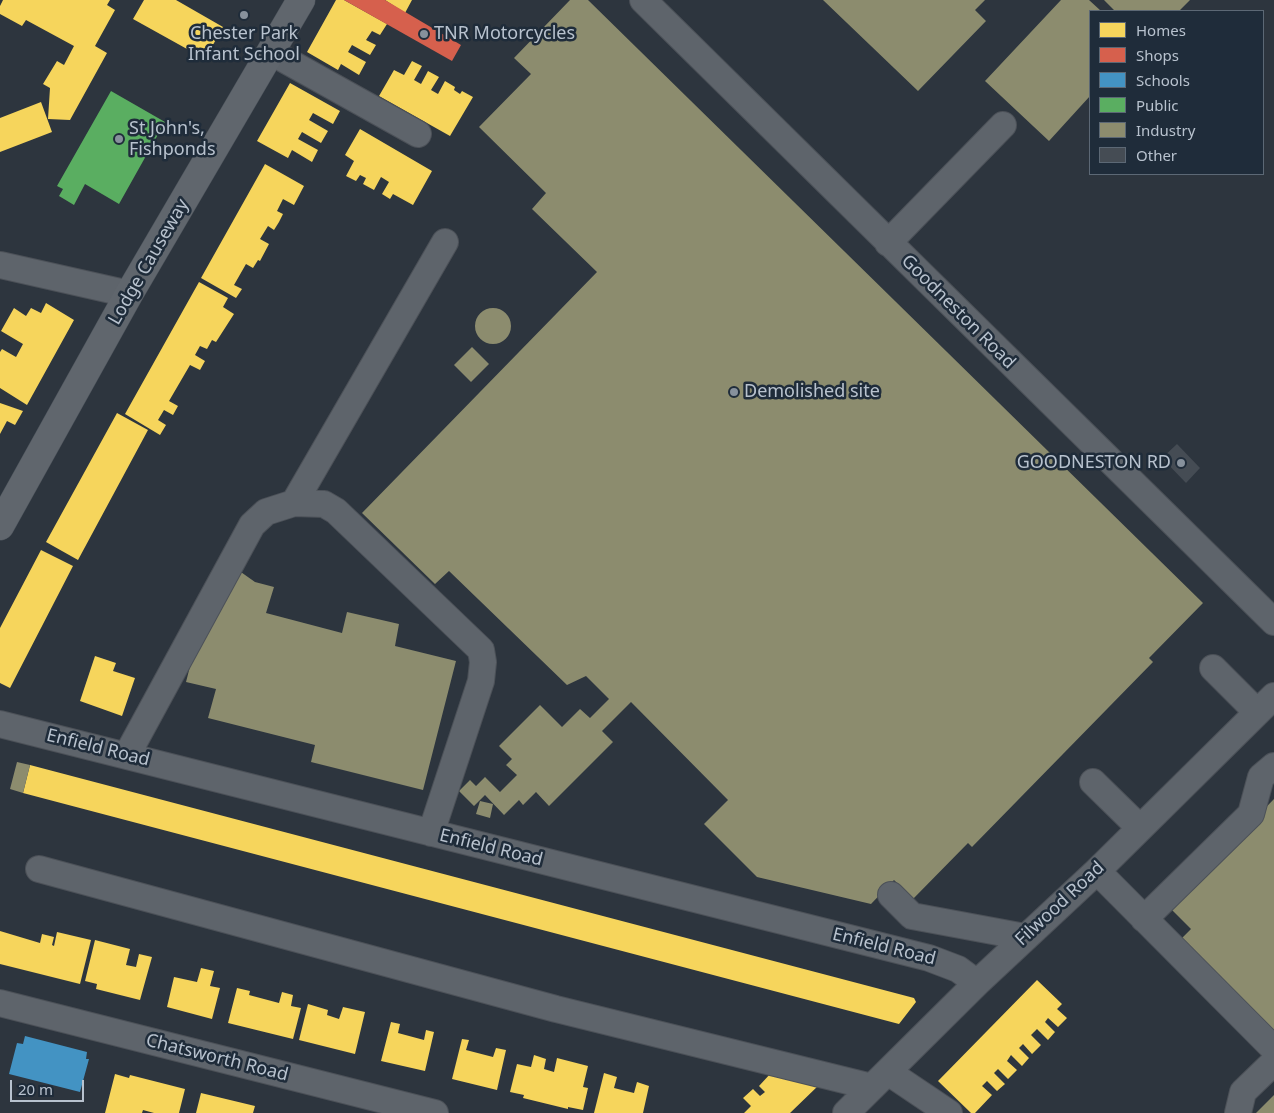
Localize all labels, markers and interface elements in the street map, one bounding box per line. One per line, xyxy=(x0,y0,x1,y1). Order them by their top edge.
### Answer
marker: Chester Park Infant School xyxy=(238,9,250,21)
legend xyxy=(1089,10,1264,175)
text: Homes xyxy=(1136,20,1186,40)
place label: Chester Park Infant School xyxy=(188,23,300,66)
place label: TNR Motorcycles xyxy=(434,23,575,45)
marker: TNR Motorcycles xyxy=(418,28,430,40)
text: Shops xyxy=(1136,45,1179,65)
text: Schools xyxy=(1136,70,1190,90)
text: Public xyxy=(1136,95,1179,115)
place label: St John's, Fishponds xyxy=(129,118,216,160)
text: Industry xyxy=(1136,120,1195,140)
marker: St John's, Fishponds xyxy=(113,133,125,145)
text: Other xyxy=(1136,145,1177,165)
street label: Lodge Causeway xyxy=(104,195,194,329)
street label: Goodneston Road xyxy=(897,251,1019,373)
place label: Demolished site xyxy=(744,381,880,403)
marker: Demolished site xyxy=(728,386,740,398)
place label: GOODNESTON RD xyxy=(1017,452,1171,474)
marker: GOODNESTON RD xyxy=(1175,457,1187,469)
street label: Enfield Road xyxy=(44,725,152,771)
street label: Enfield Road xyxy=(437,825,545,871)
street label: Filwood Road xyxy=(1011,857,1109,951)
street label: Enfield Road xyxy=(830,924,938,970)
street label: Chatsworth Road xyxy=(144,1030,290,1086)
scale bar xyxy=(12,1070,86,1102)
text: 20 m xyxy=(18,1079,53,1099)

